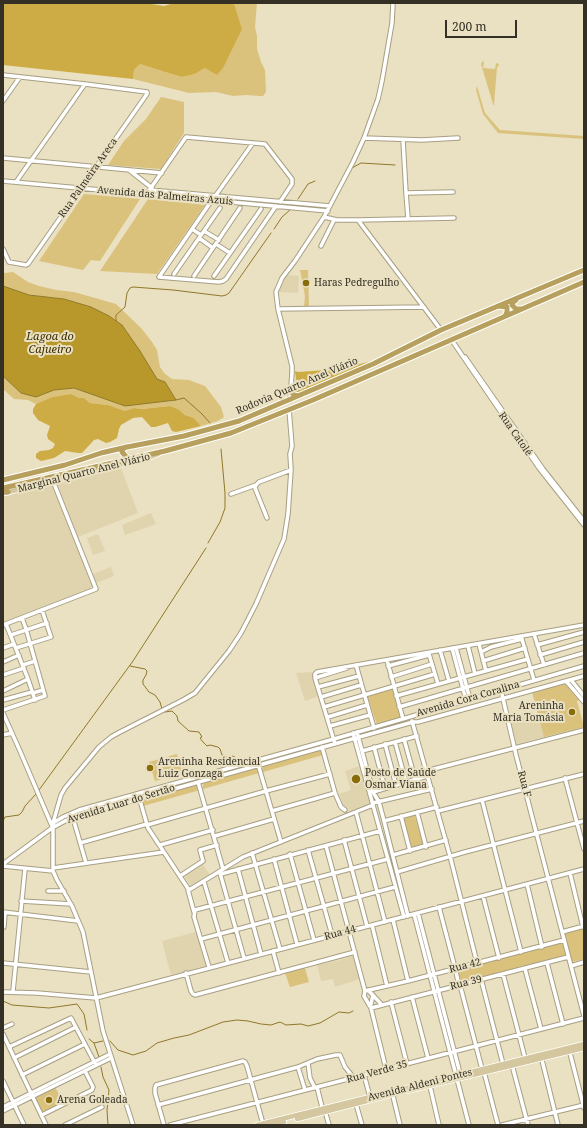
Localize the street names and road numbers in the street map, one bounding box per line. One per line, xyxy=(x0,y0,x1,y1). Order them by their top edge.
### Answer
street label: Rua Palmeira Areca xyxy=(56,136,120,220)
street label: Avenida das Palmeiras Azuis xyxy=(96,184,234,208)
street label: Rodovia Quarto Anel Viário xyxy=(234,355,360,417)
street label: Rua Catolé xyxy=(496,410,534,458)
street label: Marginal Quarto Anel Viário xyxy=(17,451,151,495)
street label: Avenida Cora Coralina xyxy=(415,679,521,719)
street label: Rua F xyxy=(515,769,533,799)
street label: Avenida Luar do Sertão xyxy=(66,782,176,826)
street label: Rua 44 xyxy=(323,923,357,943)
street label: Rua 42 xyxy=(448,956,482,976)
street label: Rua 39 xyxy=(449,973,483,993)
street label: Rua Verde 35 xyxy=(345,1058,409,1086)
street label: Avenida Aldeni Pontes xyxy=(367,1066,473,1104)

